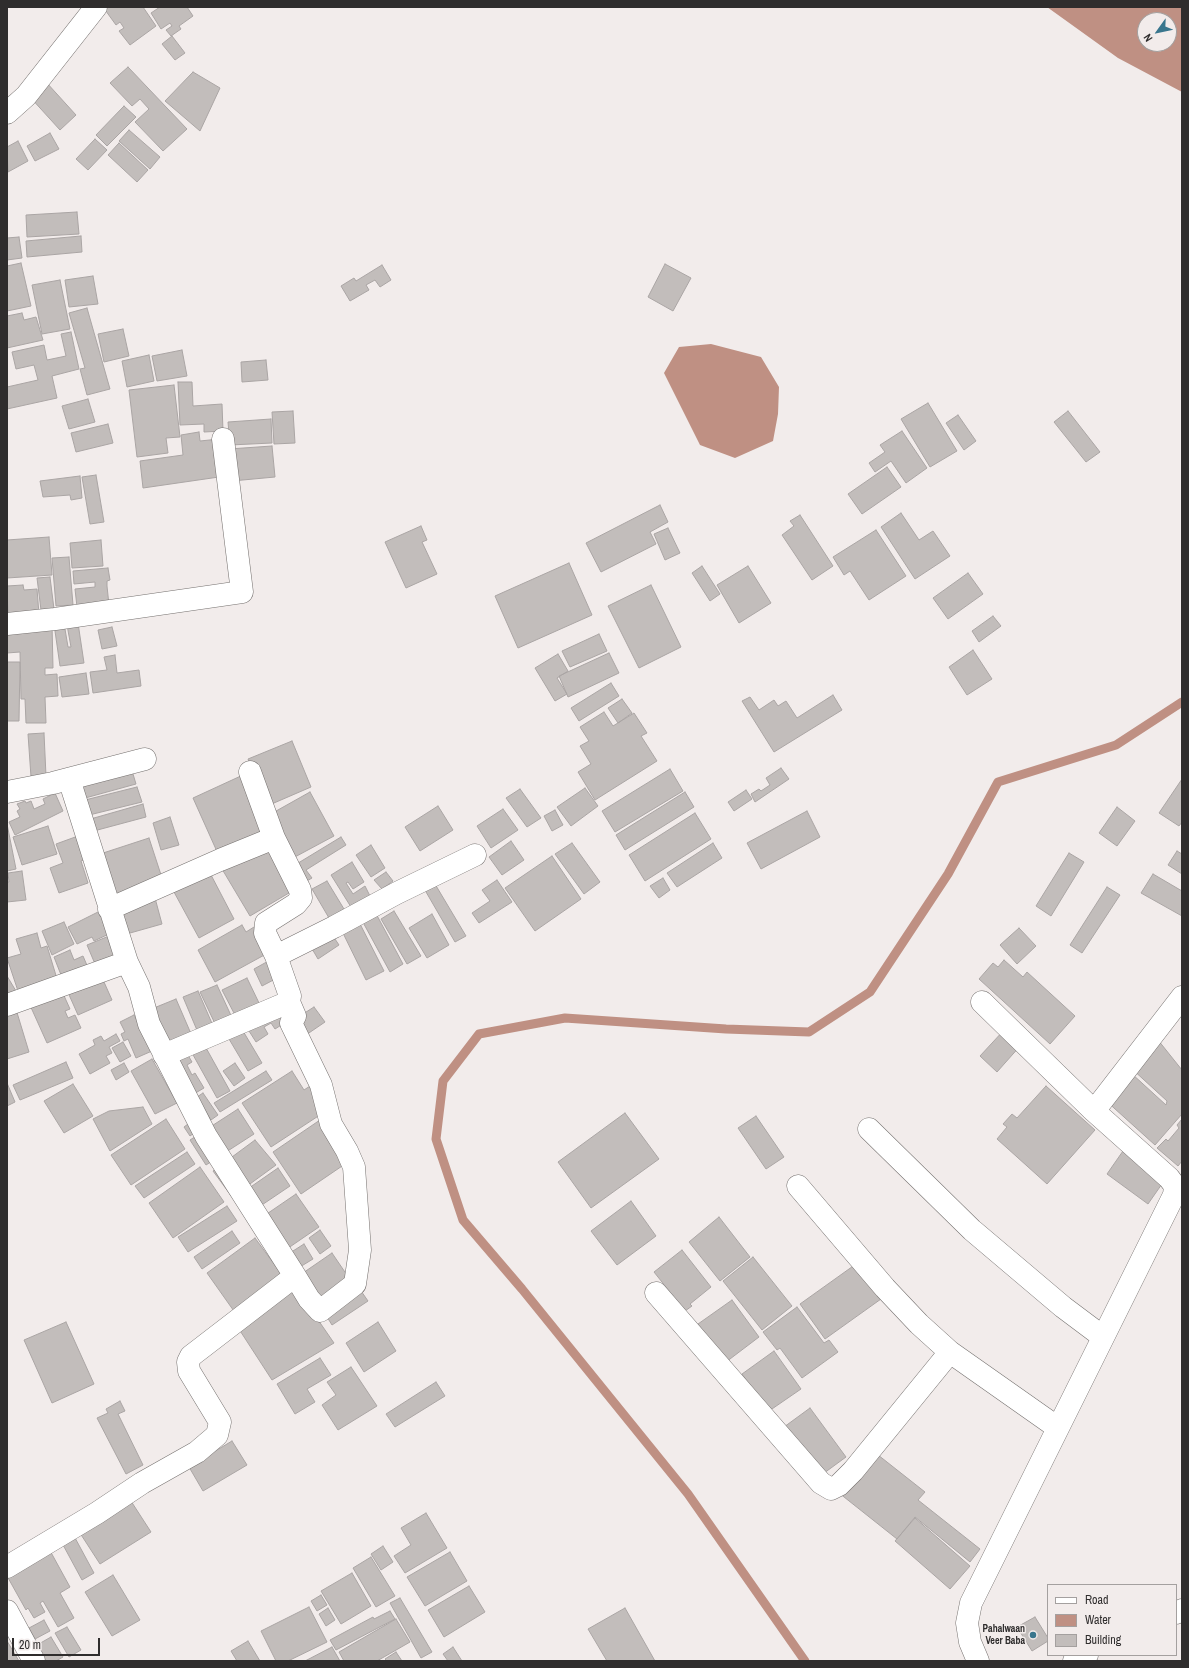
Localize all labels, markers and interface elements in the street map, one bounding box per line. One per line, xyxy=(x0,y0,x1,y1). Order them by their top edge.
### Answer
north arrow xyxy=(1137,12,1177,52)
text: N xyxy=(1140,31,1155,45)
legend xyxy=(1047,1584,1177,1656)
text: Road xyxy=(1085,1592,1109,1608)
text: Water xyxy=(1085,1612,1111,1628)
place label: Pahalwaan Veer Baba xyxy=(983,1623,1025,1646)
scale bar xyxy=(14,1630,102,1656)
marker: Pahalwaan Veer Baba xyxy=(1028,1630,1038,1640)
text: Building xyxy=(1085,1632,1121,1648)
text: 20 m xyxy=(19,1637,41,1653)

